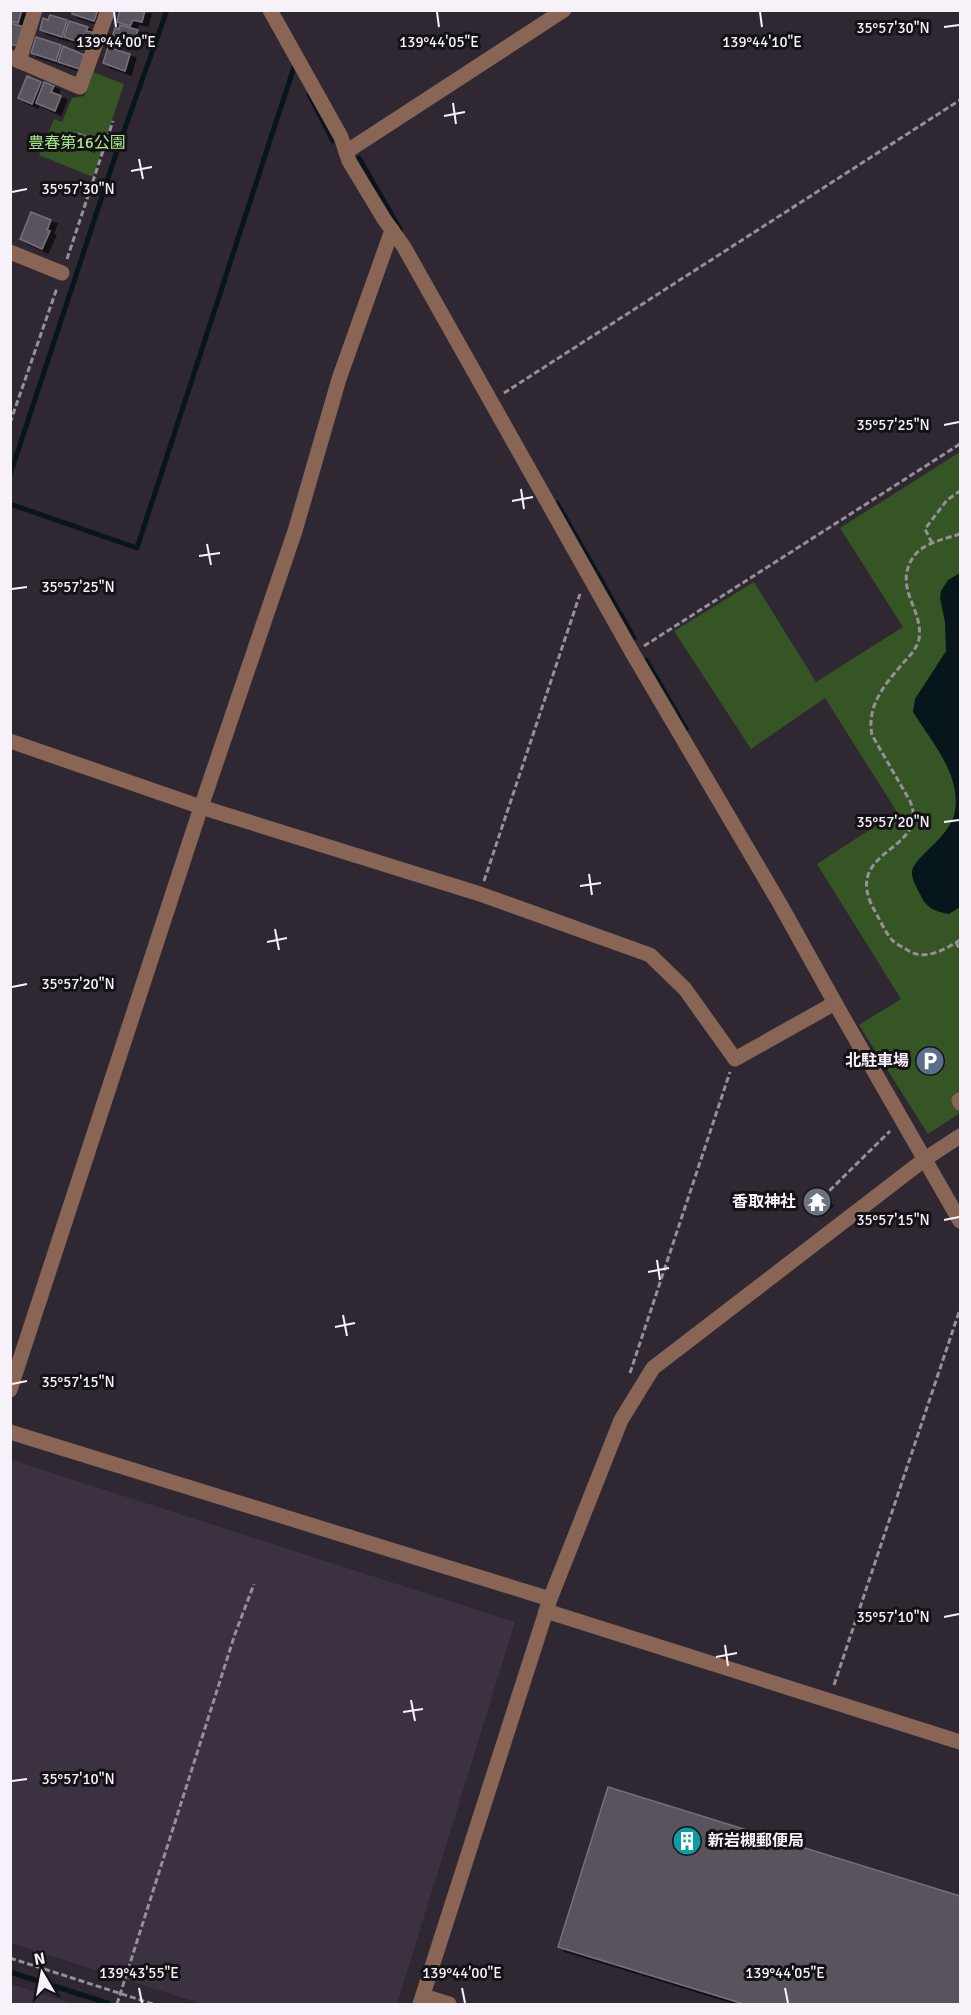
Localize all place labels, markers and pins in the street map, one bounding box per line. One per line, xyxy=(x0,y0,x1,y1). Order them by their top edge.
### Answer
parking icon: 北駐車場 xyxy=(914,1045,946,1077)
place label: 北駐車場 xyxy=(845,1051,909,1071)
temple icon: 香取神社 xyxy=(801,1186,833,1218)
place label: 香取神社 xyxy=(732,1192,796,1212)
building icon: 新岩槻郵便局 xyxy=(671,1825,703,1857)
place label: 新岩槻郵便局 xyxy=(708,1831,804,1851)

